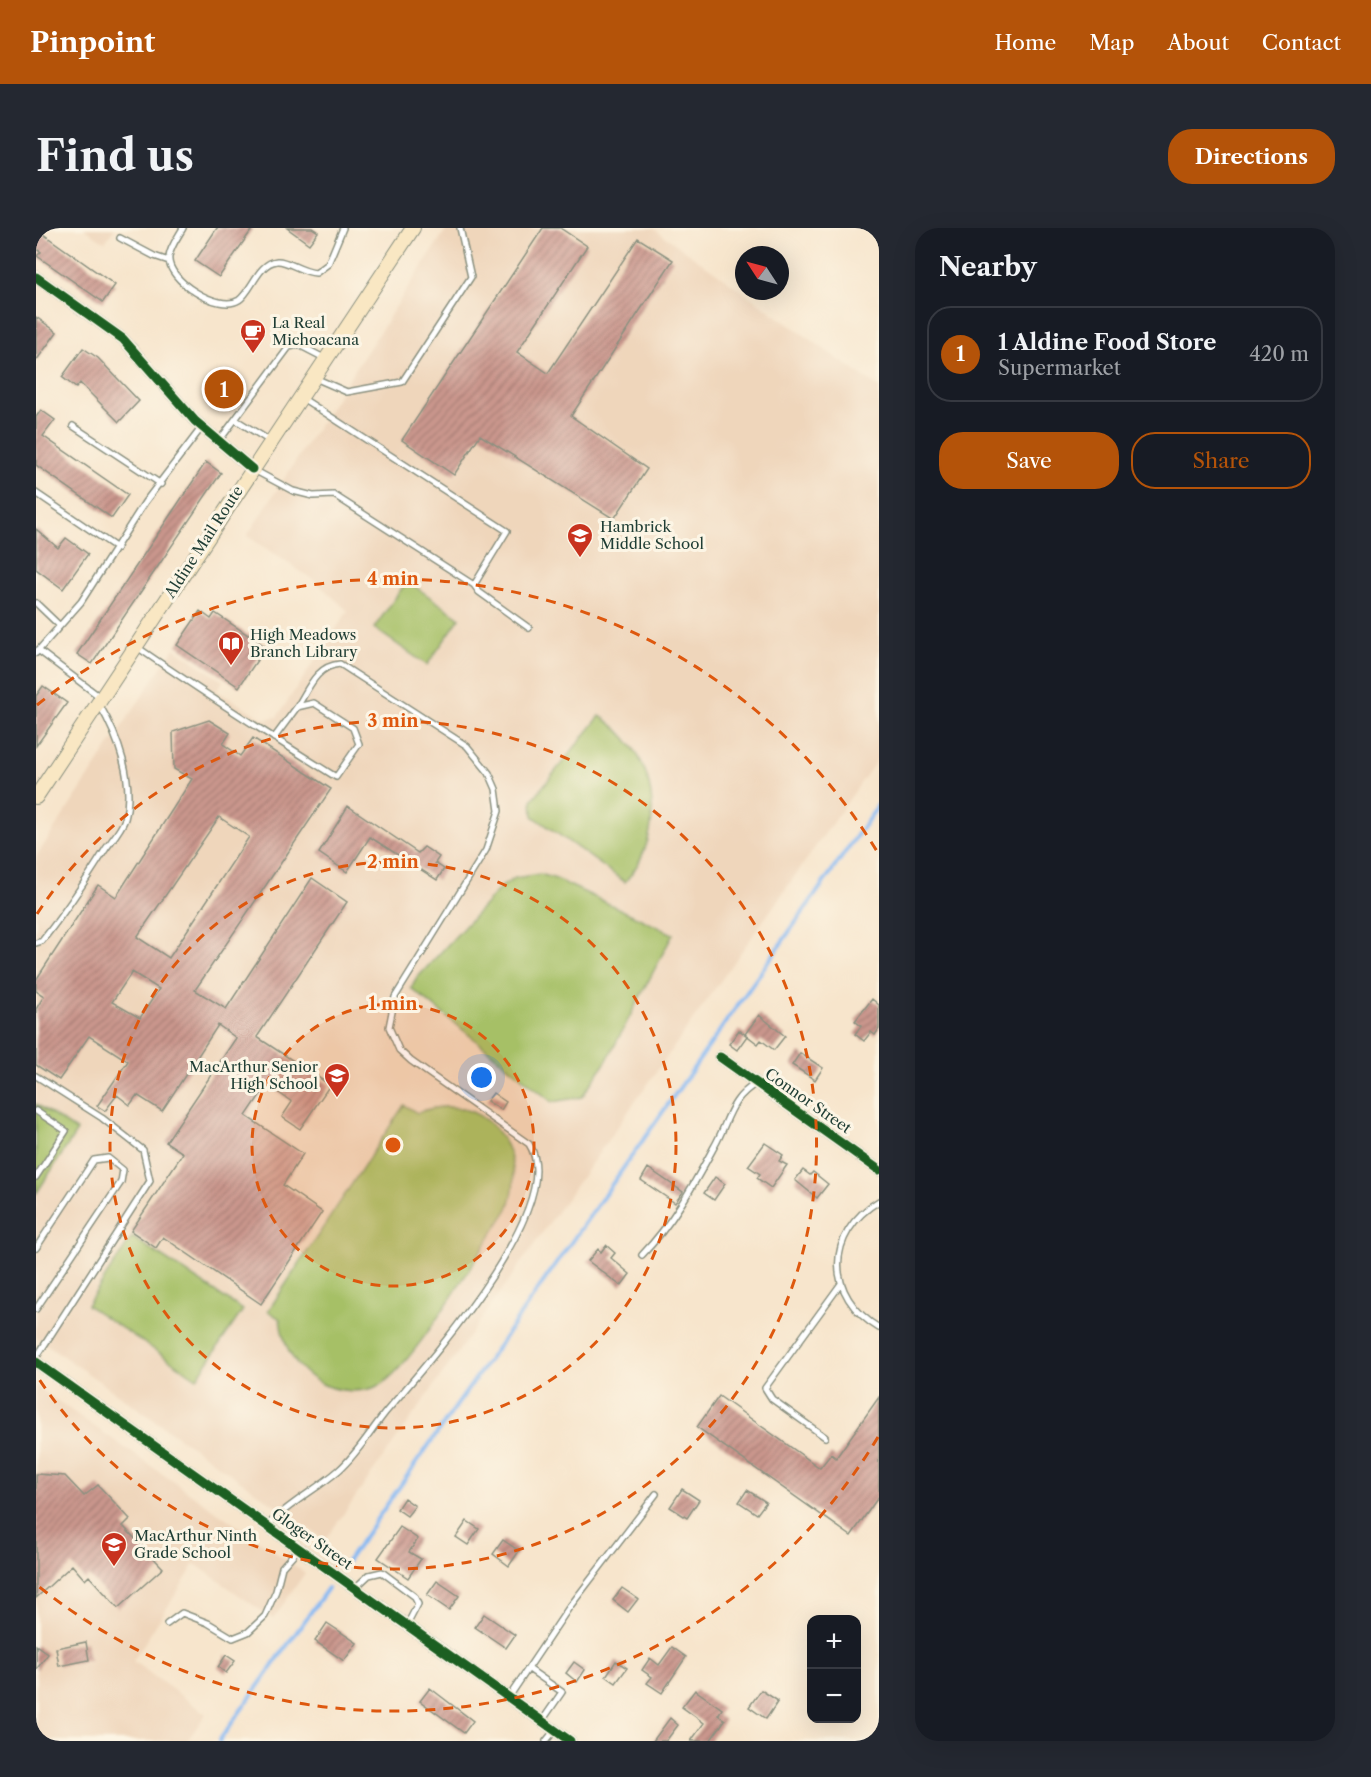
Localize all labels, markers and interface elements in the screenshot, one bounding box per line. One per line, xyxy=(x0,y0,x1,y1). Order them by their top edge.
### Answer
text: Pinpoint xyxy=(30,25,155,59)
text: Home xyxy=(995,30,1056,55)
text: Map xyxy=(1089,30,1134,55)
text: About xyxy=(1167,30,1229,55)
text: Contact xyxy=(1262,30,1341,55)
button: Directions xyxy=(1168,129,1335,184)
text: Find us xyxy=(36,130,194,182)
north arrow xyxy=(735,246,789,300)
text: Nearby xyxy=(939,251,1037,283)
place label: La Real Michoacana xyxy=(272,313,359,349)
cafe icon: La Real Michoacana xyxy=(238,317,268,355)
text: 1 Aldine Food Store xyxy=(998,329,1216,356)
text: 1 xyxy=(956,342,965,366)
text: 420 m xyxy=(1249,342,1309,366)
text: Supermarket xyxy=(998,356,1121,380)
pin: 1 xyxy=(204,366,243,412)
button: Save xyxy=(939,432,1119,489)
button: Share xyxy=(1131,432,1311,489)
street label: Aldine Mail Route xyxy=(160,482,247,602)
place label: Hambrick Middle School xyxy=(600,517,704,553)
school or university icon: Hambrick Middle School xyxy=(565,521,595,559)
text: 4 min xyxy=(367,568,420,590)
place label: High Meadows Branch Library xyxy=(250,625,358,661)
library icon: High Meadows Branch Library xyxy=(216,629,246,667)
text: 3 min xyxy=(367,710,419,732)
text: 2 min xyxy=(367,851,420,873)
text: 1 min xyxy=(368,993,418,1015)
place label: MacArthur Senior High School xyxy=(189,1057,319,1093)
school or university icon: MacArthur Senior High School xyxy=(322,1061,352,1099)
your location xyxy=(467,1063,496,1092)
street label: Connor Street xyxy=(761,1064,856,1138)
centre of rings xyxy=(383,1135,403,1155)
street label: Gloger Street xyxy=(268,1504,357,1574)
place label: MacArthur Ninth Grade School xyxy=(134,1526,258,1562)
school or university icon: MacArthur Ninth Grade School xyxy=(99,1530,129,1568)
map controls xyxy=(807,1615,861,1723)
button: + xyxy=(807,1615,861,1669)
button: − xyxy=(807,1669,861,1723)

